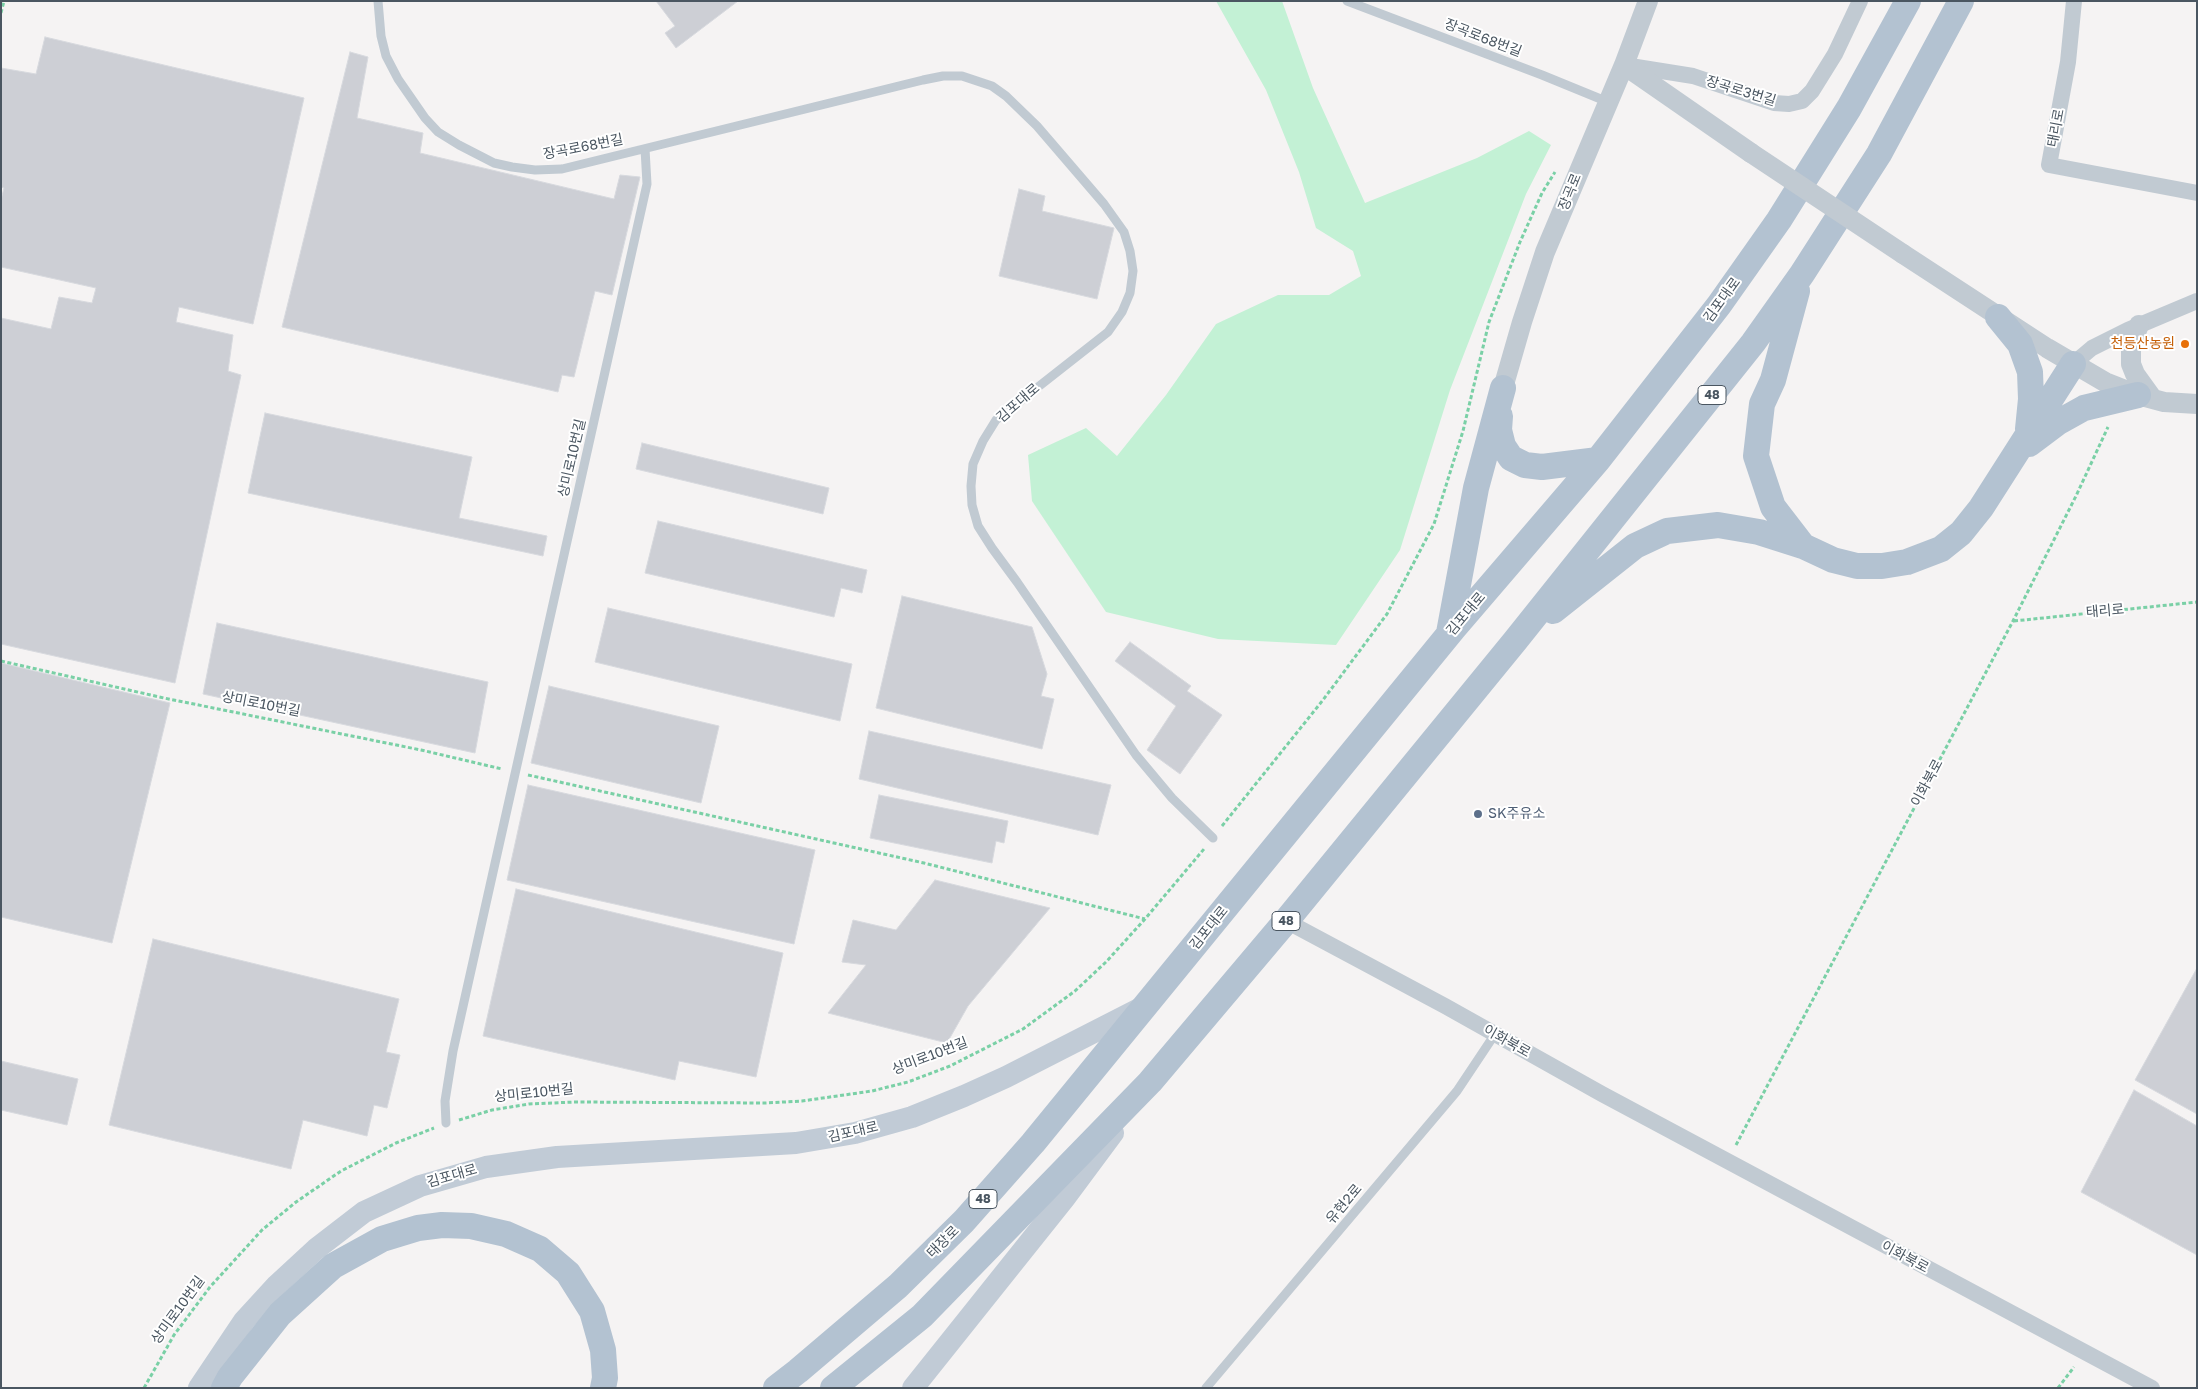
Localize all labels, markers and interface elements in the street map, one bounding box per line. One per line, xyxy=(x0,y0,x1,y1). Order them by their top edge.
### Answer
street label: 장곡로68번길 xyxy=(1442,16,1524,60)
street label: 장곡로3번길 xyxy=(1704,72,1778,110)
street label: 태리로 xyxy=(2044,107,2068,149)
street label: 장곡로68번길 xyxy=(541,131,625,163)
street label: 장곡로 xyxy=(1555,171,1585,213)
street label: 김포대로 xyxy=(1700,274,1744,326)
place label: 천등산농원 xyxy=(2111,336,2175,352)
marker: 천등산농원 xyxy=(2179,338,2191,350)
street label: 김포대로 xyxy=(993,380,1043,426)
road number: 48 xyxy=(1698,386,1726,404)
street label: 상미로10번길 xyxy=(555,417,589,499)
street label: 김포대로 xyxy=(1443,589,1489,639)
street label: 태리로 xyxy=(2085,601,2125,621)
street label: 상미로10번길 xyxy=(220,688,302,720)
street label: 이화북로 xyxy=(1907,756,1947,810)
place label: SK주유소 xyxy=(1488,806,1545,822)
marker: SK주유소 xyxy=(1472,808,1484,820)
street label: 김포대로 xyxy=(1186,903,1232,953)
road number: 48 xyxy=(1272,911,1300,930)
street label: 이화북로 xyxy=(1480,1021,1534,1061)
street label: 상미로10번길 xyxy=(890,1034,970,1078)
street label: 상미로10번길 xyxy=(493,1080,575,1106)
street label: 김포대로 xyxy=(826,1118,880,1146)
street label: 김포대로 xyxy=(425,1161,479,1191)
street label: 유현2로 xyxy=(1323,1181,1365,1227)
road number: 48 xyxy=(969,1190,997,1208)
street label: 태장로 xyxy=(923,1222,963,1262)
street label: 이화북로 xyxy=(1878,1237,1932,1277)
street label: 상미로10번길 xyxy=(148,1273,208,1347)

